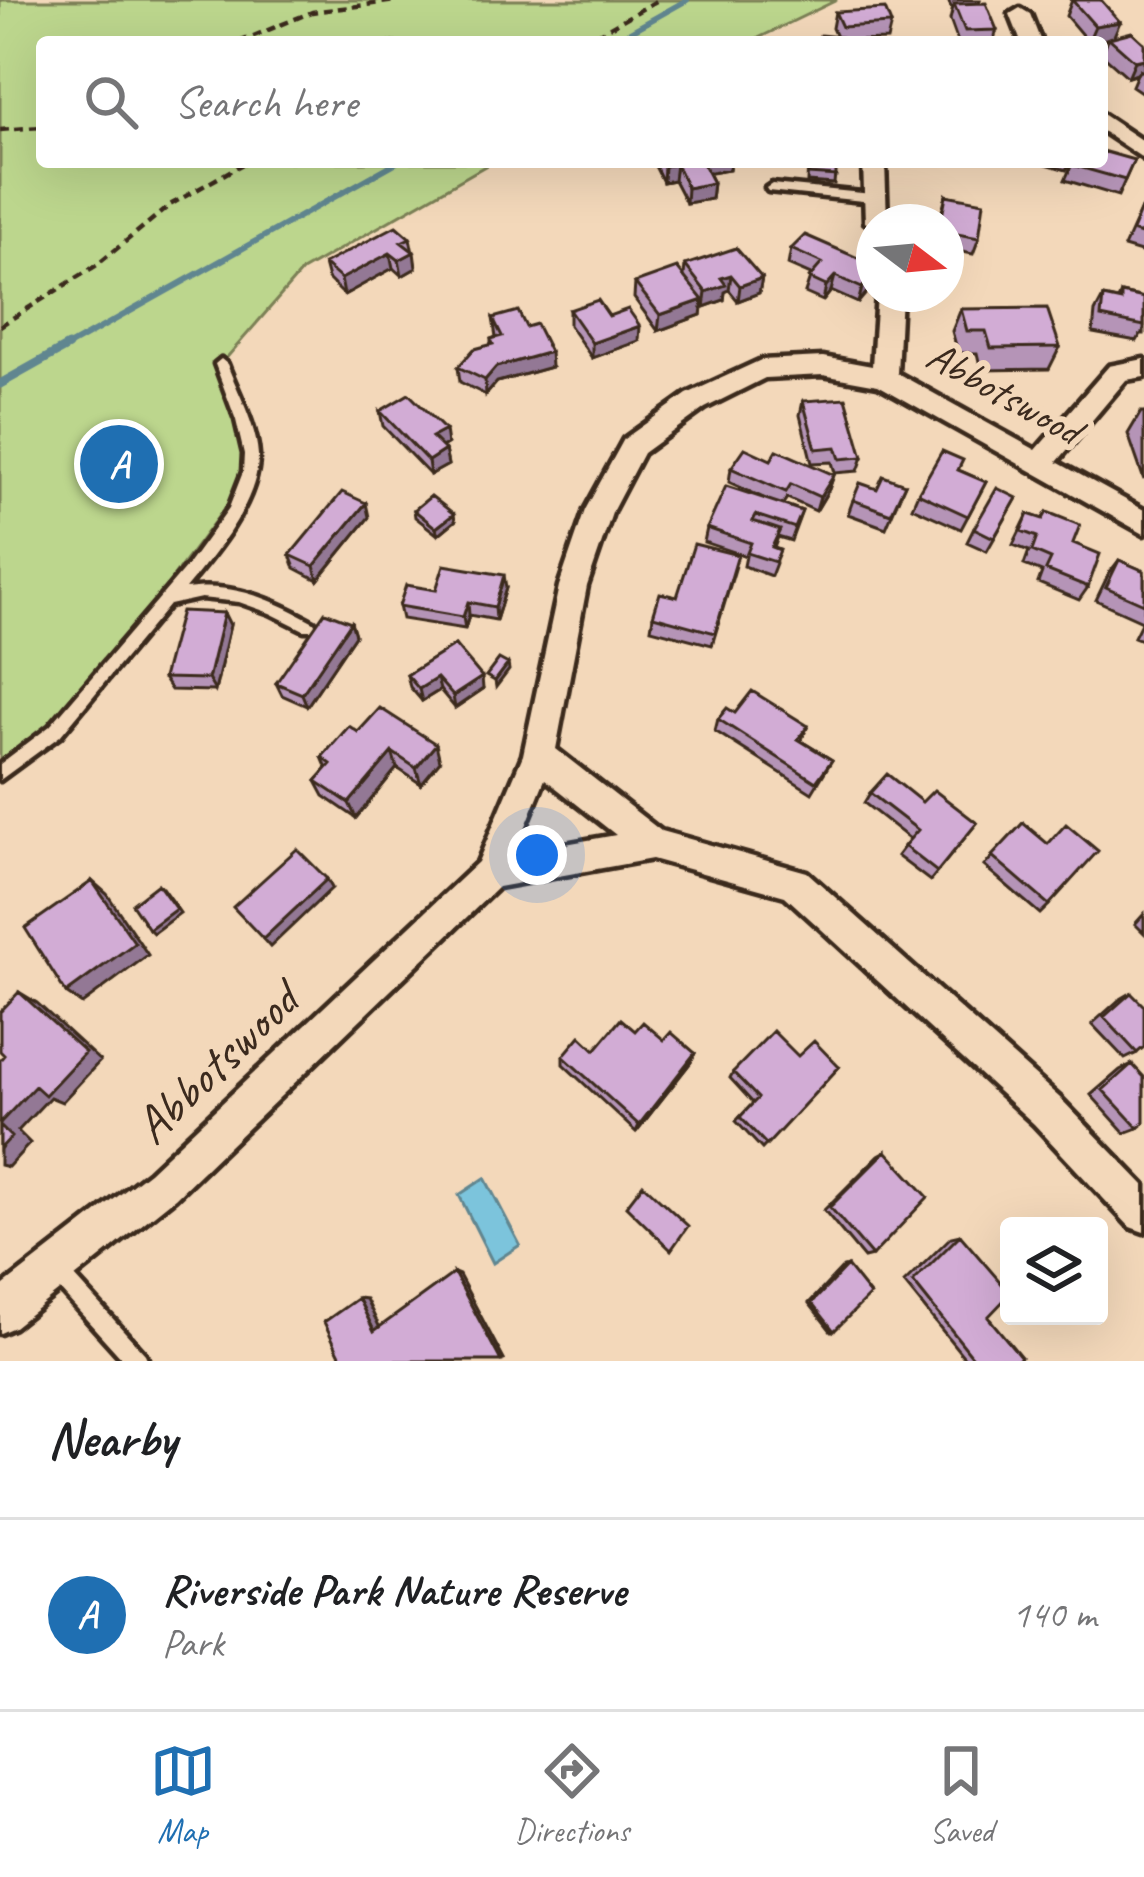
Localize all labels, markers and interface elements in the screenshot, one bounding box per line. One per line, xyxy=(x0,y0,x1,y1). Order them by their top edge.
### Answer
search box xyxy=(36,36,1108,168)
icon: search xyxy=(78,69,144,135)
text: Search here xyxy=(174,74,357,131)
north arrow xyxy=(856,204,964,312)
street label: Abbotswood xyxy=(917,329,1095,460)
pin: A xyxy=(80,419,158,509)
your location xyxy=(507,825,567,885)
street label: Abbotswood xyxy=(120,964,317,1157)
map controls xyxy=(1000,1217,1108,1325)
button: layers xyxy=(1000,1217,1108,1325)
text: Nearby xyxy=(48,1407,176,1471)
text: Riverside Park Nature Reserve xyxy=(162,1562,626,1619)
text: A xyxy=(77,1590,97,1639)
text: 140 m xyxy=(1012,1590,1096,1639)
text: Park xyxy=(162,1619,224,1668)
tab: Map xyxy=(150,1738,216,1852)
tab: Directions xyxy=(515,1738,629,1852)
tab: Saved xyxy=(928,1738,994,1852)

